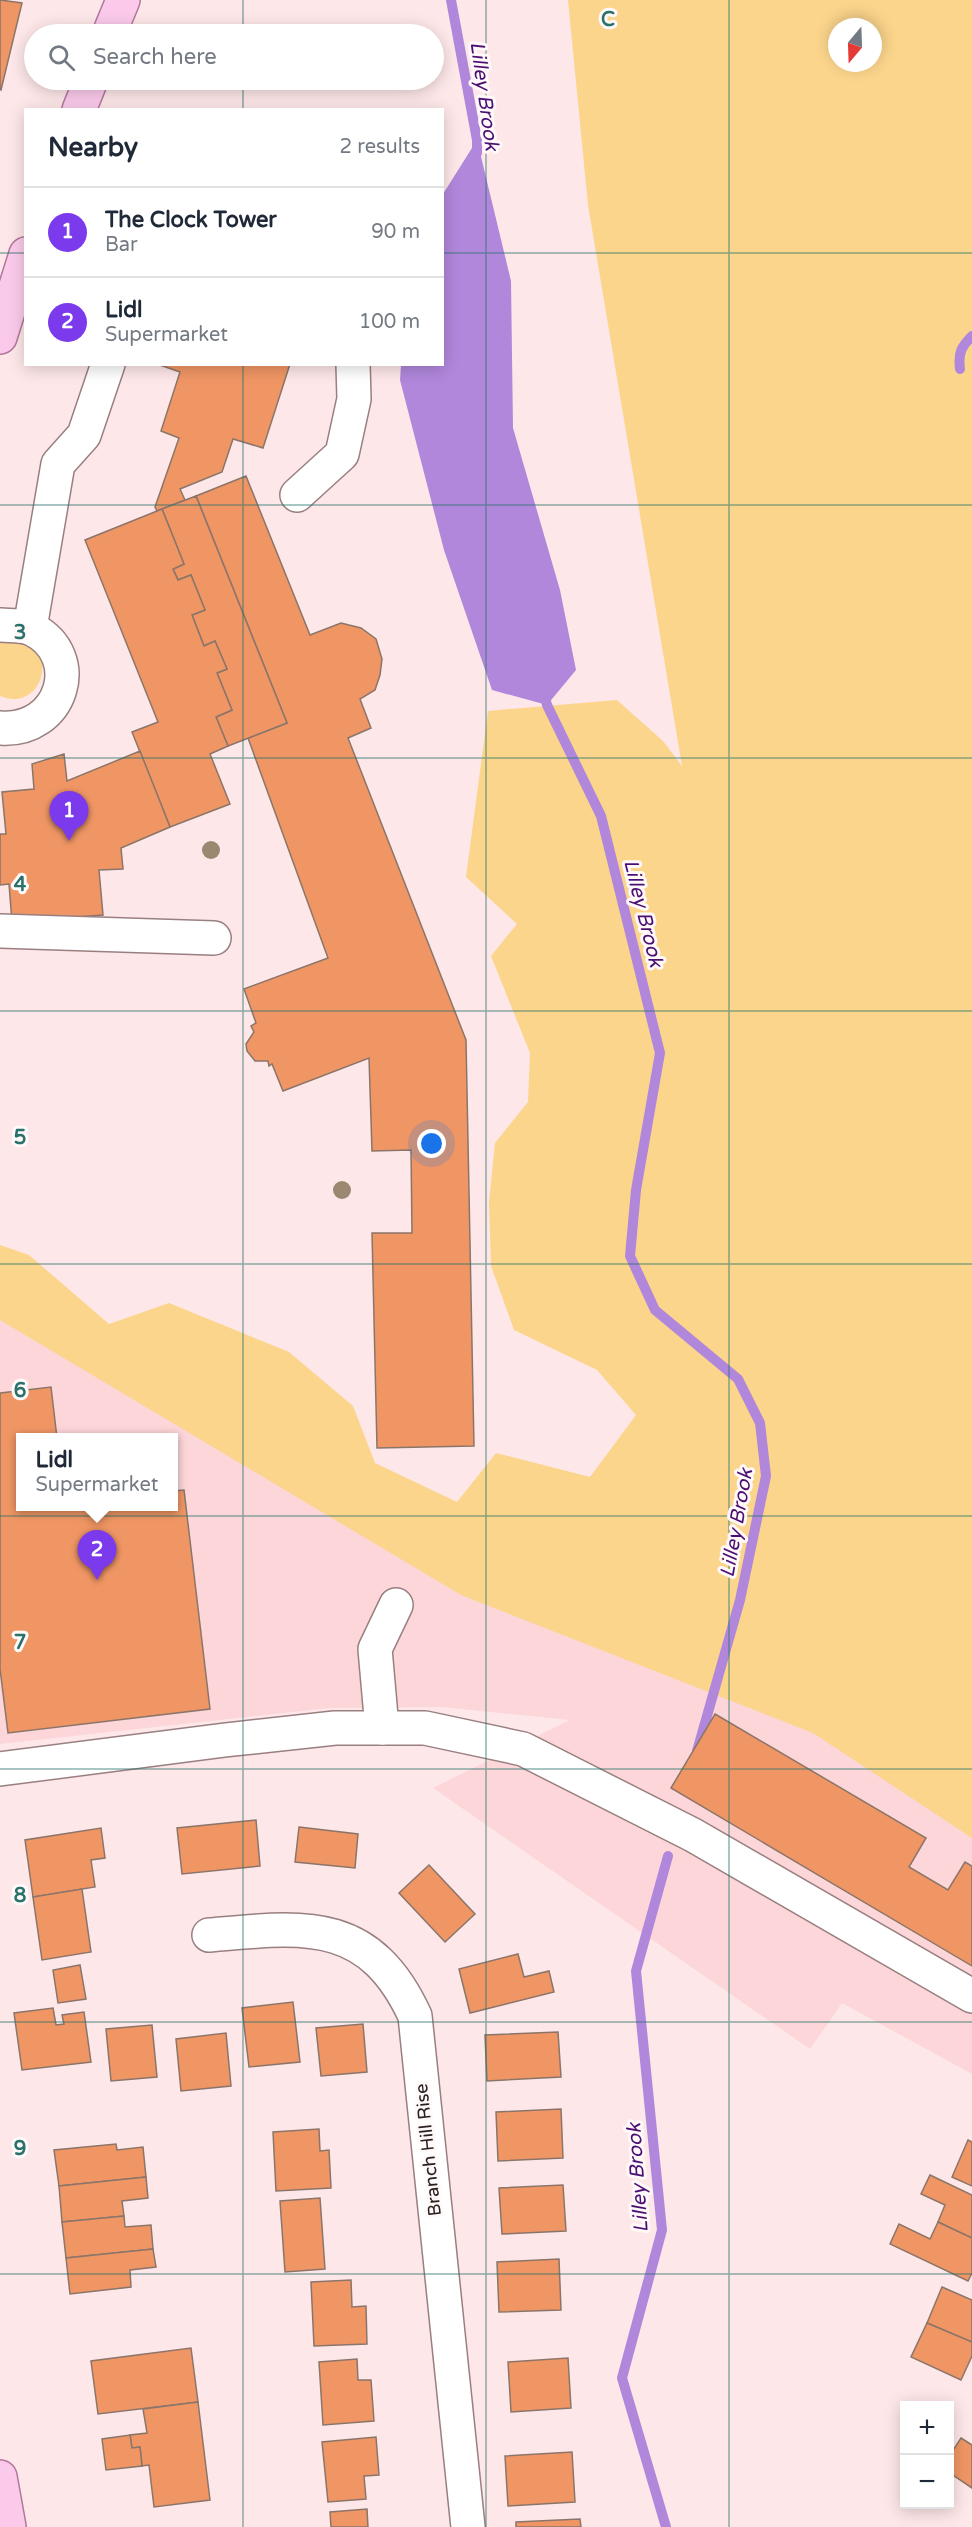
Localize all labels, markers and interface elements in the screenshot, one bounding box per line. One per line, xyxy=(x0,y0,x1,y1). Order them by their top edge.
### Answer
text: C xyxy=(601,8,615,32)
north arrow xyxy=(828,18,882,72)
search box xyxy=(24,24,444,90)
water label: Lilley Brook xyxy=(464,40,504,154)
icon: search xyxy=(45,41,78,74)
text: Search here xyxy=(93,44,217,70)
text: Nearby xyxy=(48,132,138,163)
text: 2 results xyxy=(340,135,420,159)
text: The Clock Tower xyxy=(105,207,277,233)
text: 1 xyxy=(61,220,74,244)
text: 90 m xyxy=(371,220,420,244)
text: Bar xyxy=(105,233,138,257)
text: Lidl xyxy=(105,297,143,323)
text: 2 xyxy=(61,310,74,334)
text: 100 m xyxy=(359,310,420,334)
text: Supermarket xyxy=(105,323,228,347)
text: 3 xyxy=(14,621,26,645)
pin: 1 xyxy=(50,792,88,841)
water label: Lilley Brook xyxy=(618,857,668,972)
text: 4 xyxy=(14,873,27,897)
text: 5 xyxy=(14,1126,26,1150)
your location xyxy=(417,1129,446,1158)
text: 6 xyxy=(14,1379,26,1403)
popup xyxy=(16,1433,178,1511)
text: Lidl xyxy=(36,1447,73,1473)
water label: Lilley Brook xyxy=(716,1465,759,1579)
text: Supermarket xyxy=(36,1473,158,1497)
pin: 2 xyxy=(78,1530,116,1580)
text: 7 xyxy=(14,1631,26,1655)
text: 8 xyxy=(14,1884,26,1908)
street label: Branch Hill Rise xyxy=(410,2083,446,2217)
water label: Lilley Brook xyxy=(622,2120,654,2234)
text: 9 xyxy=(14,2137,26,2161)
map controls xyxy=(900,2401,954,2509)
button: + xyxy=(900,2401,954,2455)
button: − xyxy=(900,2455,954,2509)

